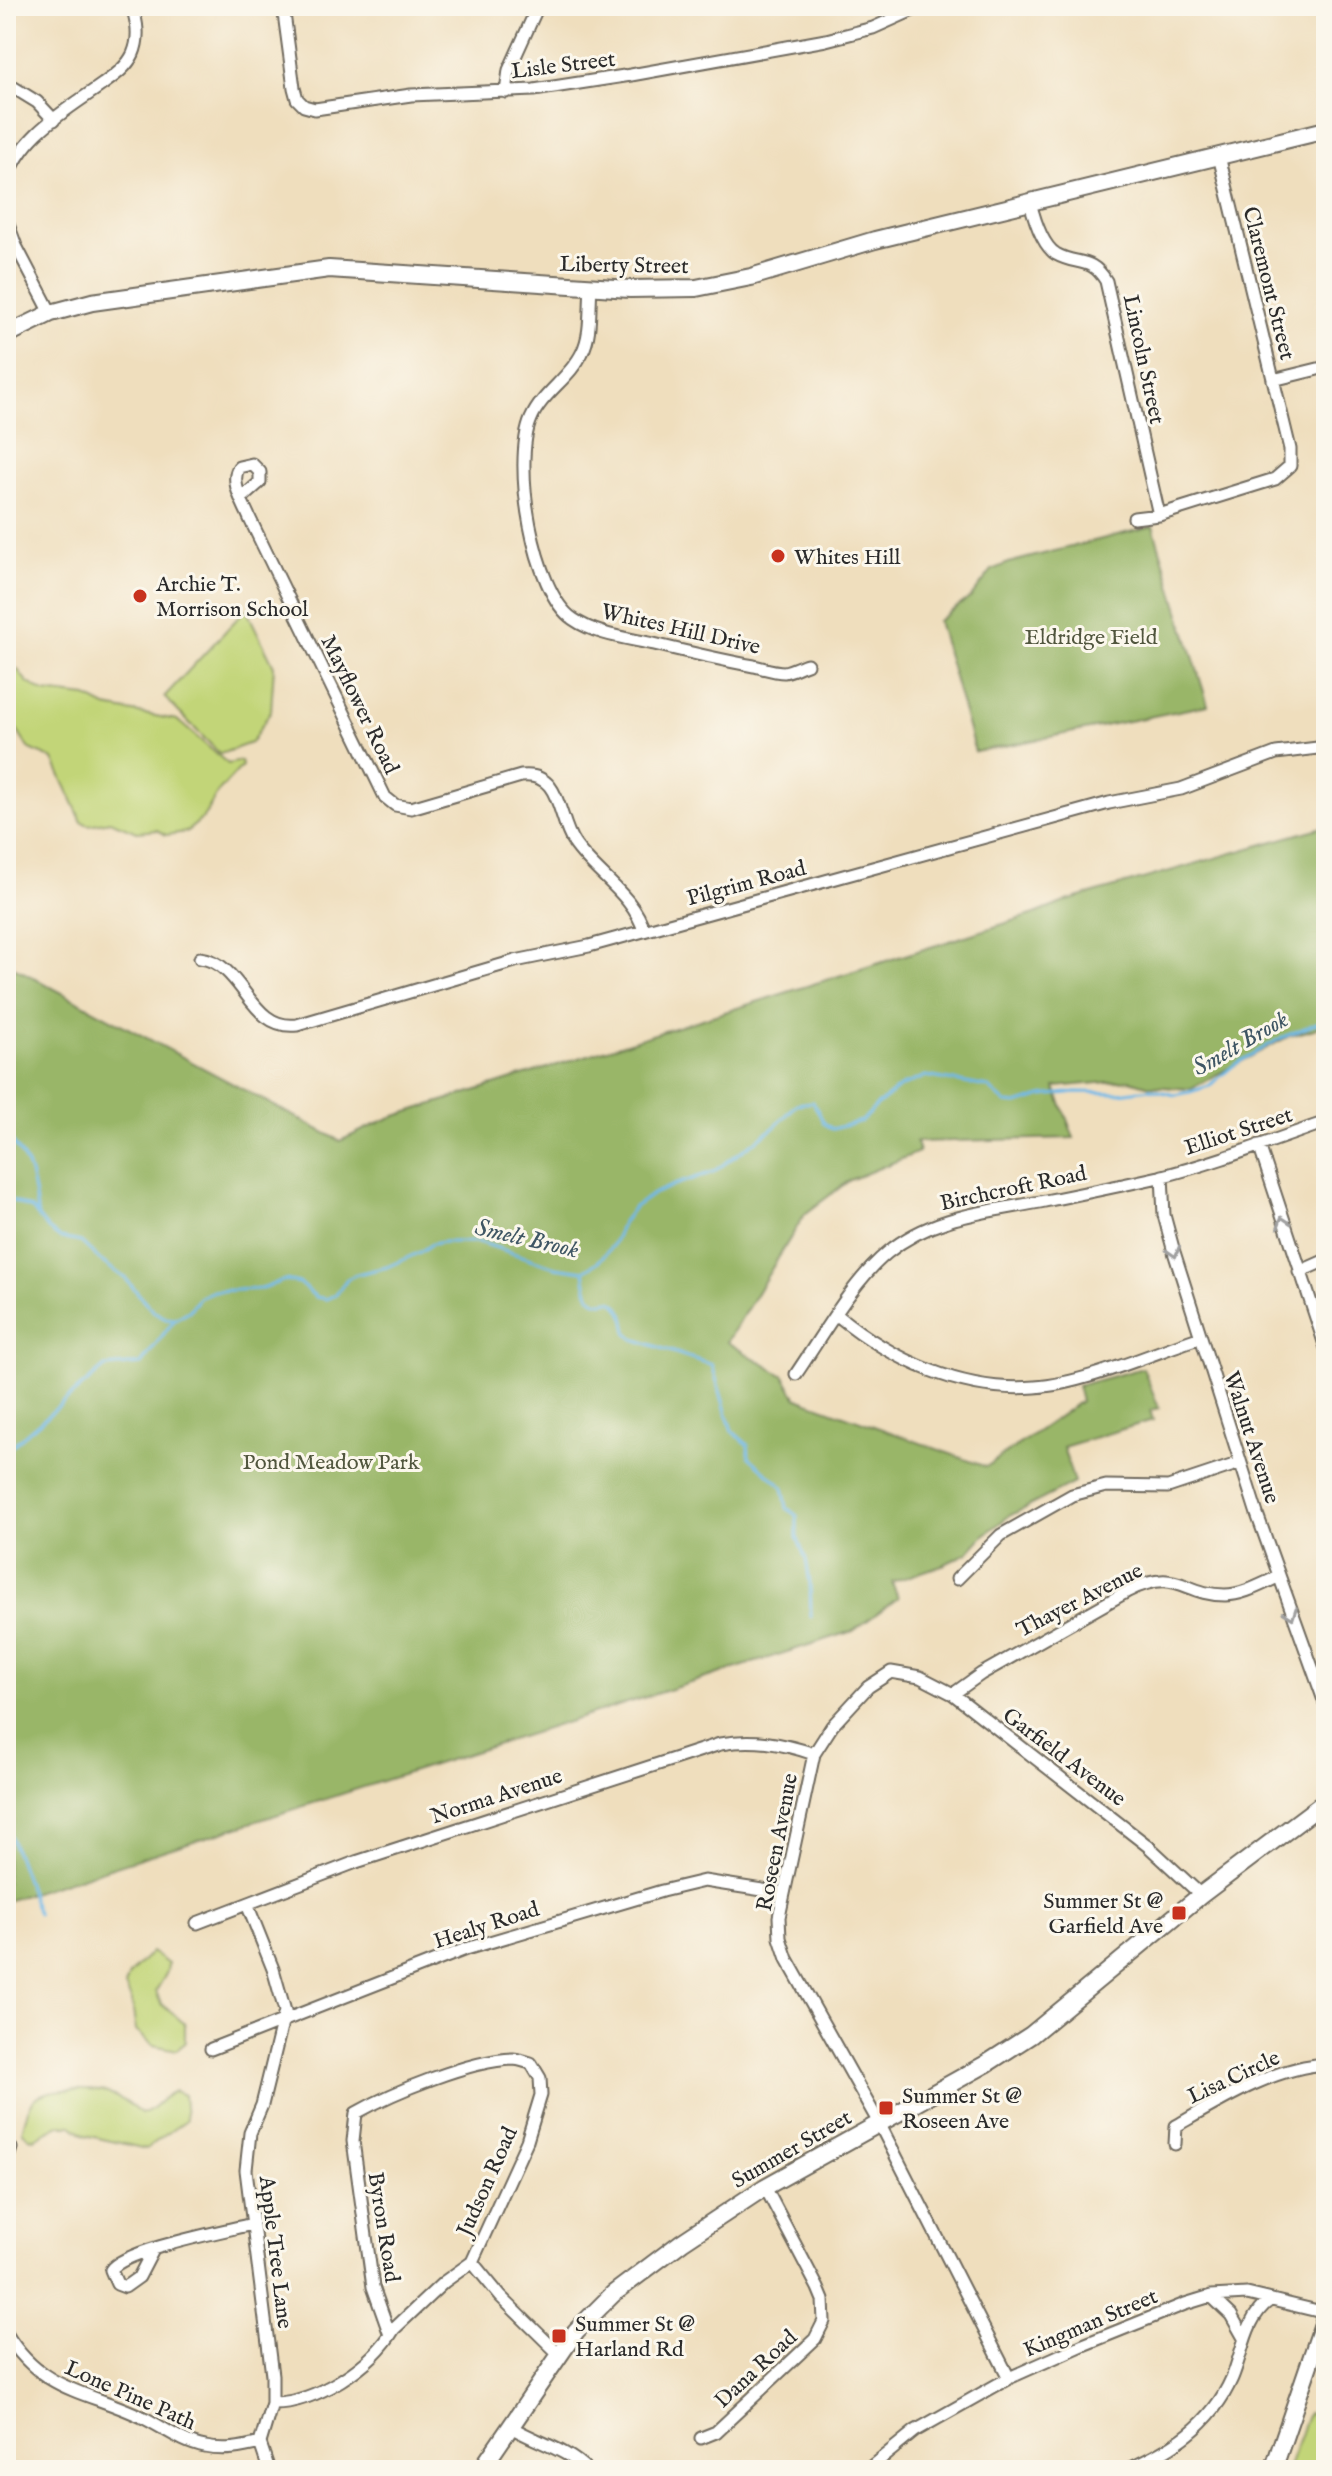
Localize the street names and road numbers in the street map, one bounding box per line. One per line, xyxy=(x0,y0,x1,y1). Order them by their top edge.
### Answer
street label: Lisle Street xyxy=(510,46,617,86)
street label: Claremont Street xyxy=(1236,204,1301,363)
street label: Liberty Street xyxy=(559,251,689,281)
street label: Lincoln Street xyxy=(1116,292,1171,427)
street label: Whites Hill Drive xyxy=(598,598,763,662)
street label: Mayflower Road xyxy=(313,631,405,779)
street label: Pilgrim Road xyxy=(684,855,809,913)
street label: Elliot Street xyxy=(1181,1101,1297,1163)
street label: Birchcroft Road xyxy=(938,1160,1089,1218)
street label: Walnut Avenue xyxy=(1217,1368,1286,1507)
street label: Thayer Avenue xyxy=(1012,1557,1148,1645)
street label: Garfield Avenue xyxy=(996,1702,1131,1813)
street label: Norma Avenue xyxy=(427,1762,566,1831)
street label: Roseen Avenue xyxy=(751,1771,805,1914)
street label: Healy Road xyxy=(430,1896,543,1956)
street label: Lisa Circle xyxy=(1183,2044,1284,2111)
street label: Summer Street xyxy=(727,2104,858,2195)
street label: Judson Road xyxy=(450,2122,525,2244)
street label: Byron Road xyxy=(360,2170,406,2285)
street label: Apple Tree Lane xyxy=(252,2173,298,2330)
street label: Kingman Street xyxy=(1019,2283,1163,2365)
street label: Dana Road xyxy=(709,2324,804,2415)
street label: Lone Pine Path xyxy=(60,2354,200,2437)

